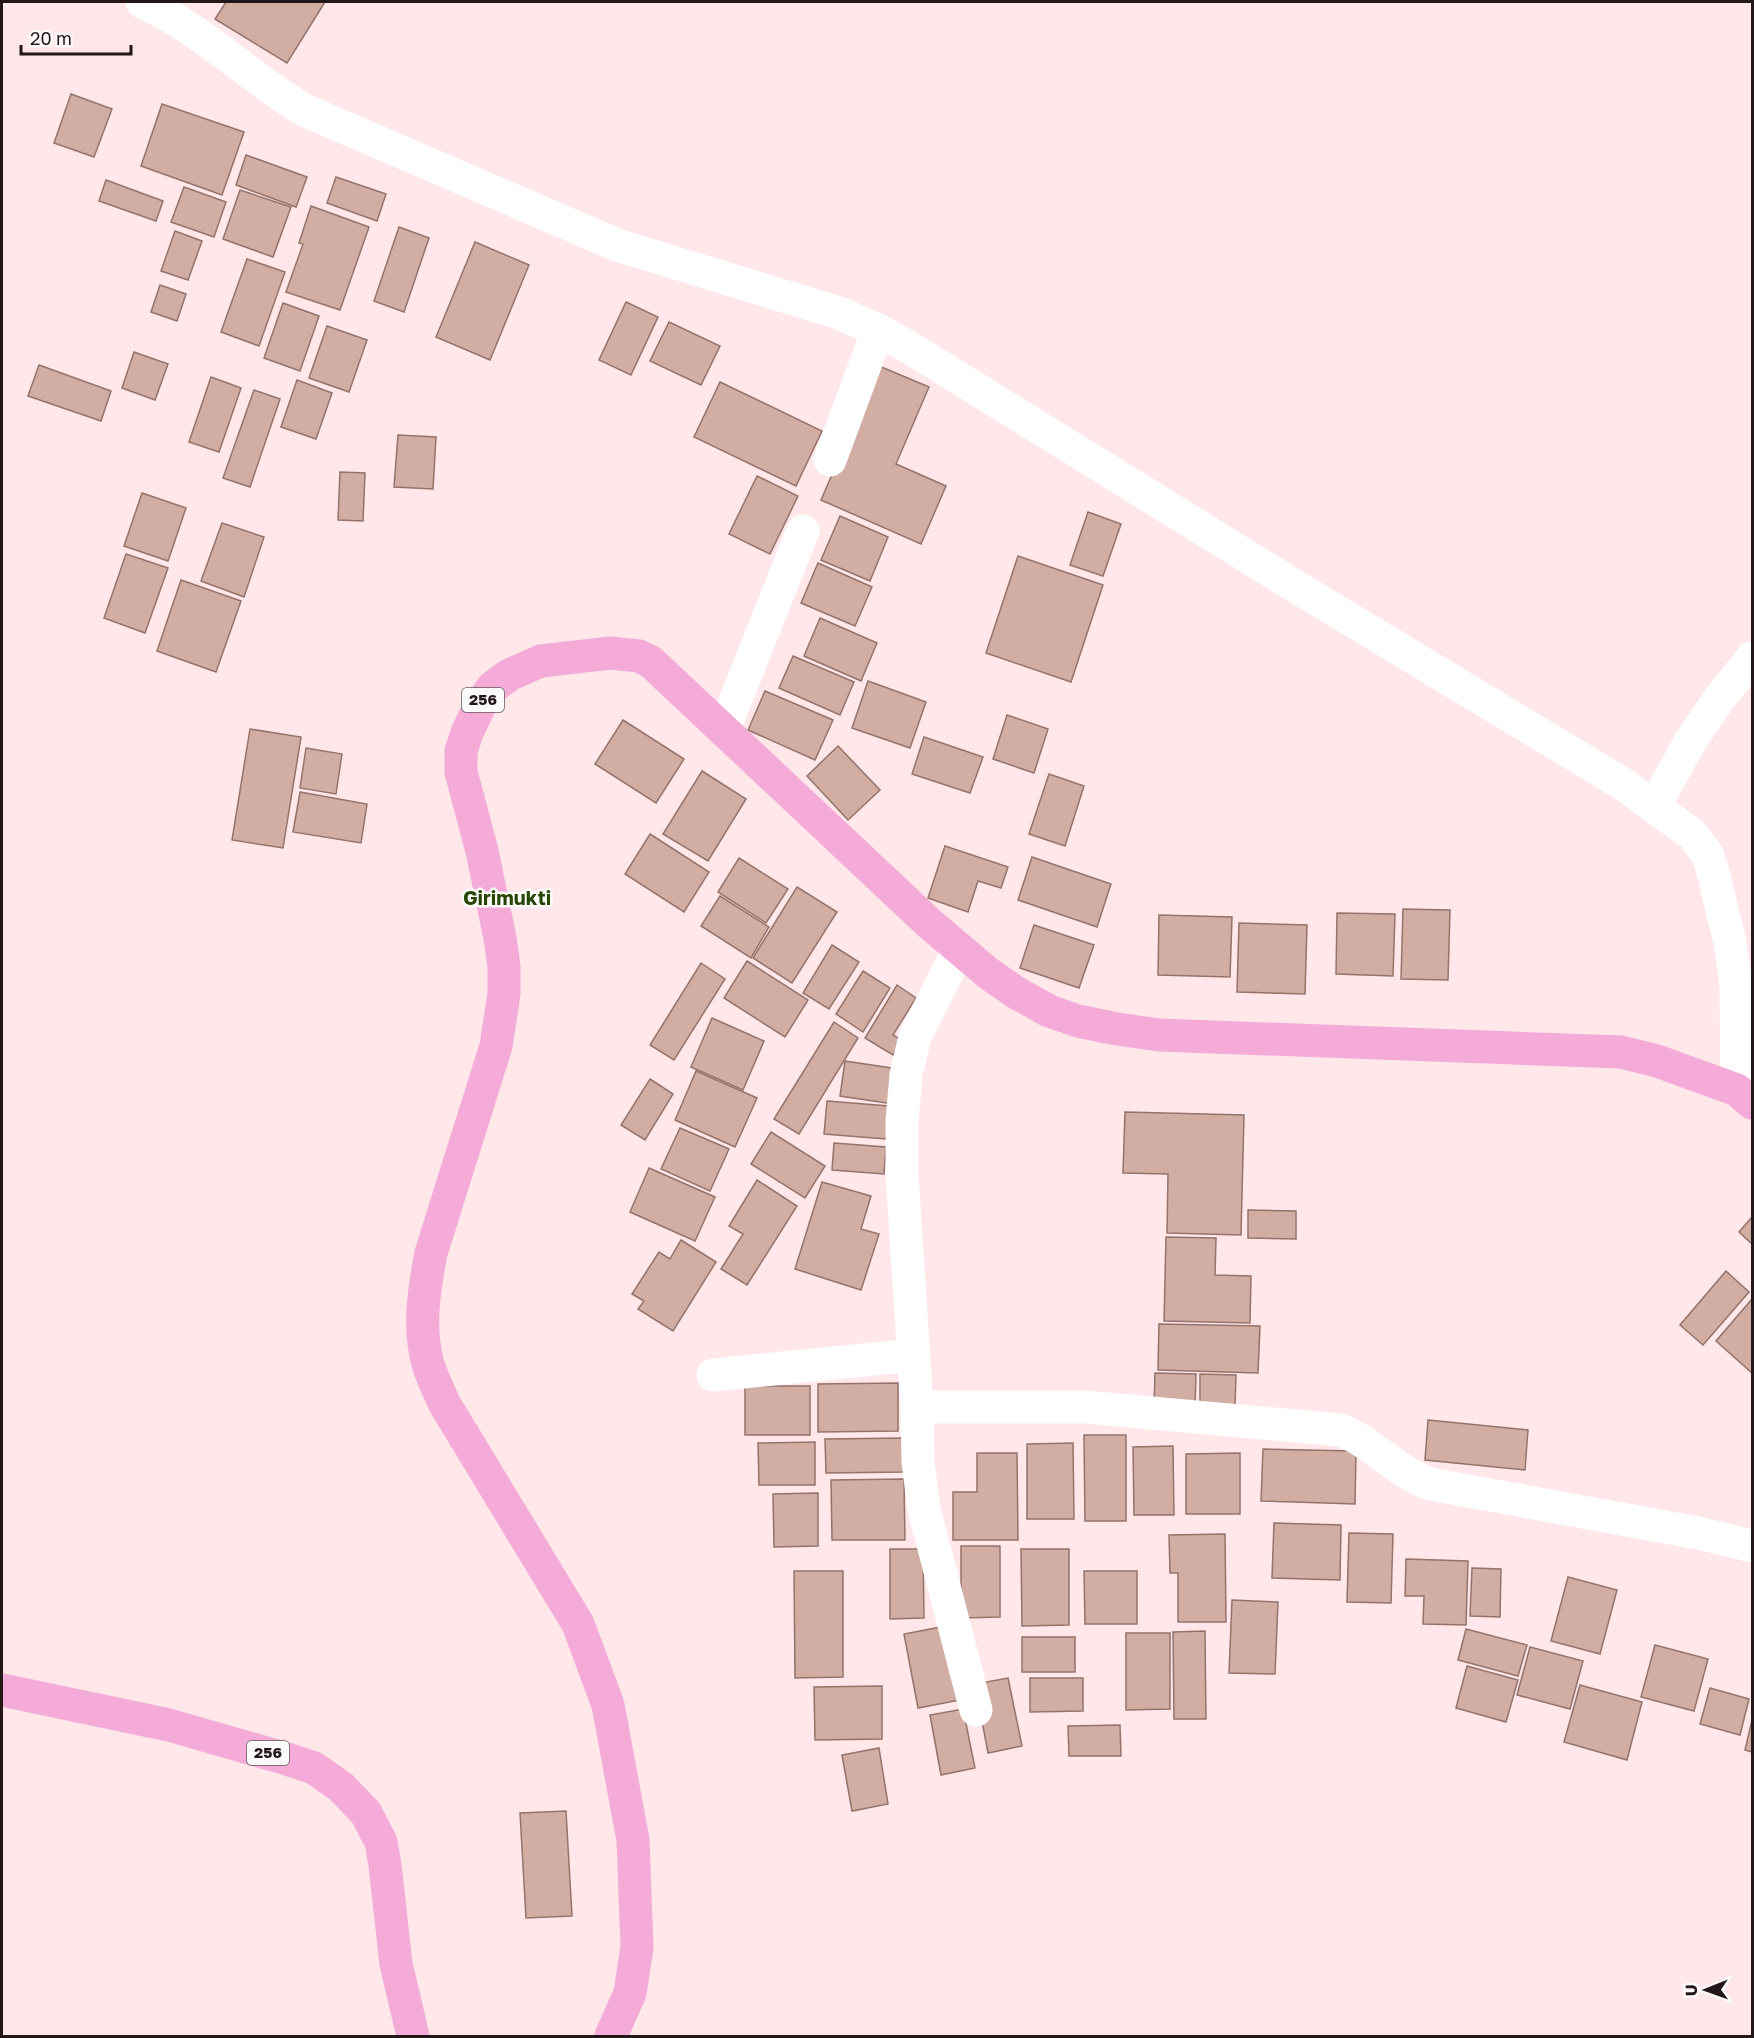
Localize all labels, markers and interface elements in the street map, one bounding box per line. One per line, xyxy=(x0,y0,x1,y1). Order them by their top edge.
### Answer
scale bar xyxy=(21,18,130,56)
text: 20 m xyxy=(30,27,72,49)
road number: 256 xyxy=(462,688,504,712)
district label: Girimukti xyxy=(463,885,551,909)
road number: 256 xyxy=(247,1741,289,1765)
north arrow xyxy=(1676,1960,1736,2020)
text: U xyxy=(1681,1984,1701,1996)

